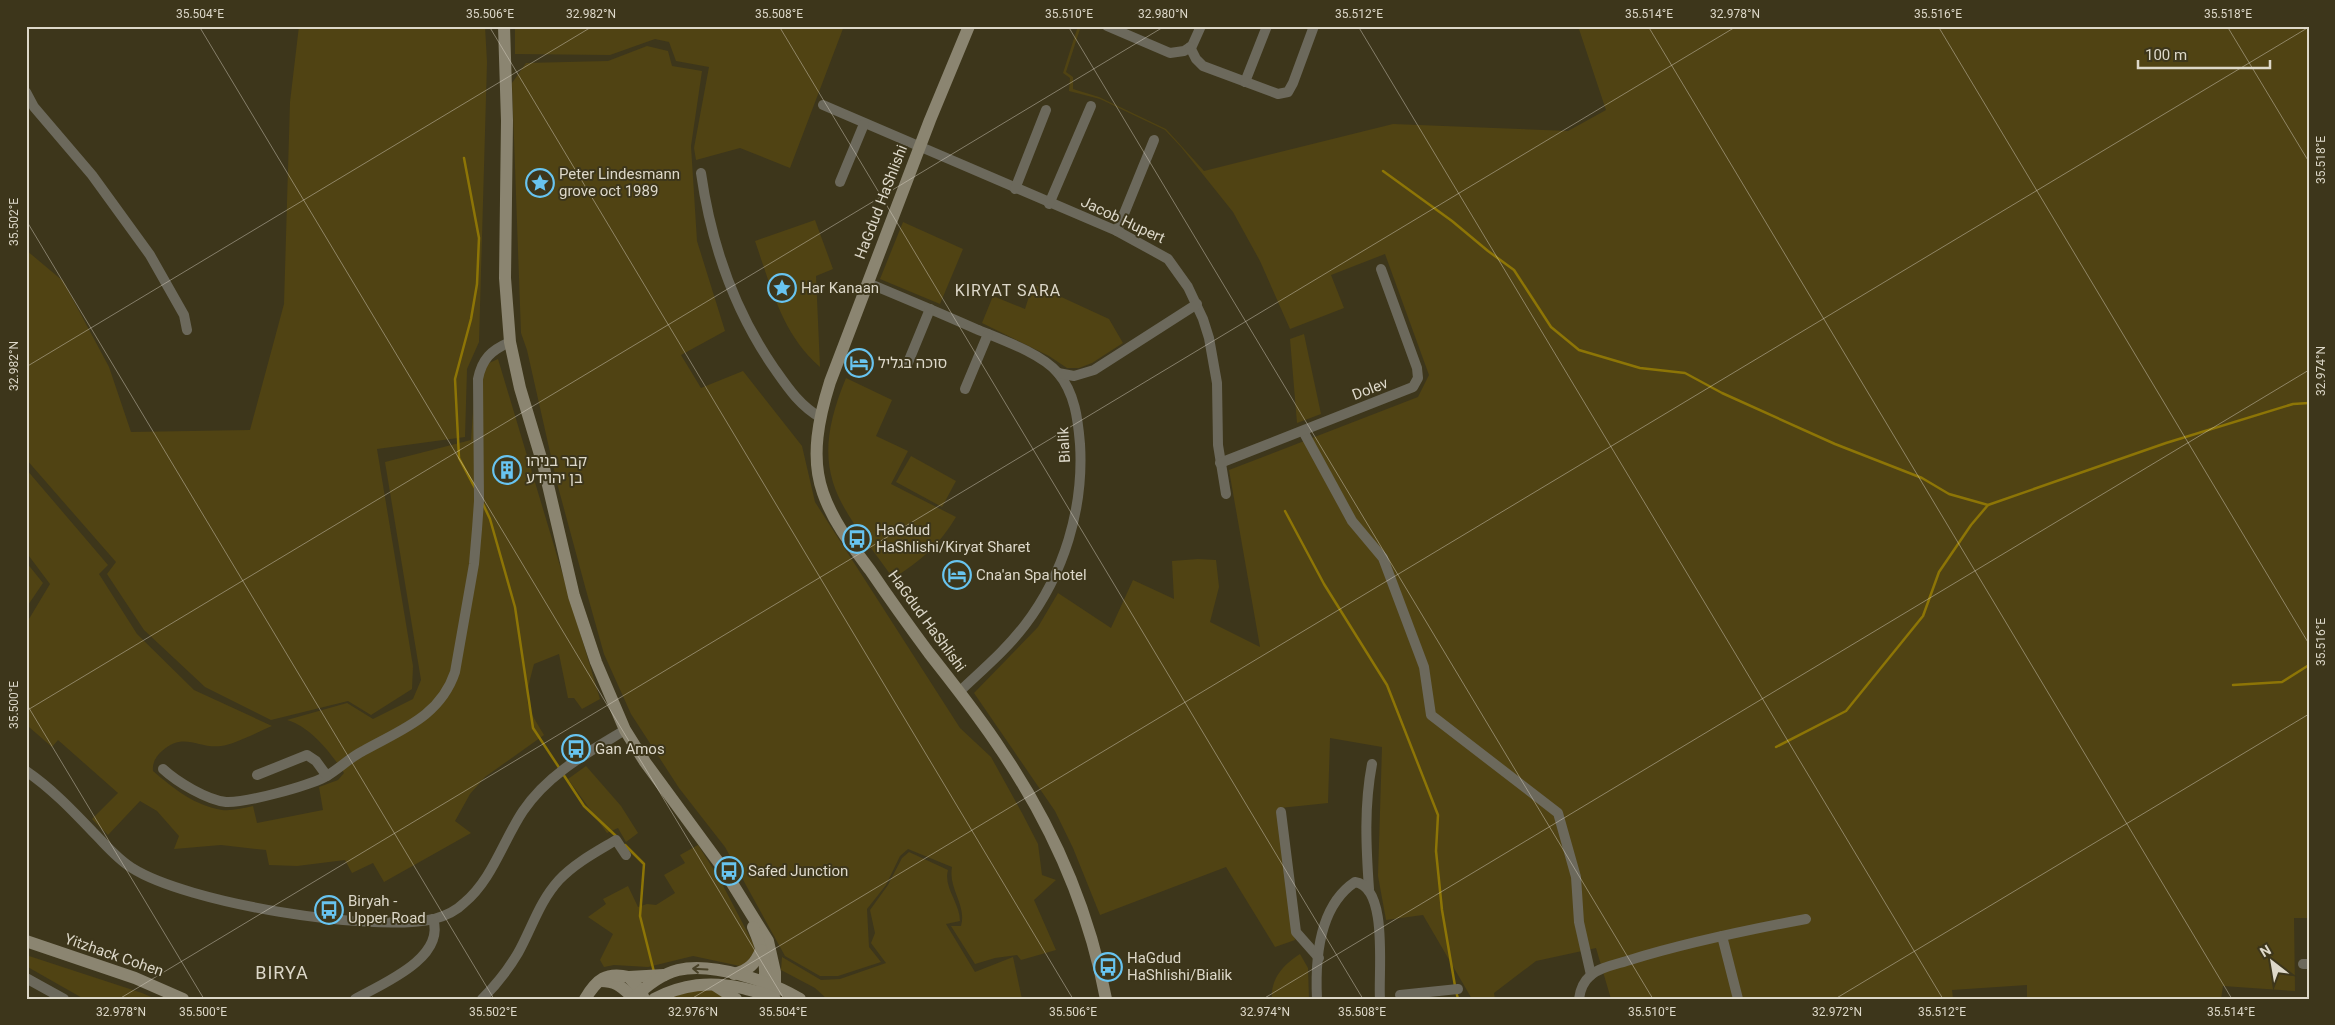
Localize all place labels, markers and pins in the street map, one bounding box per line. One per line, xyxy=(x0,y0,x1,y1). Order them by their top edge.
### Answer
place label: Peter Lindesmann grove oct 1989 xyxy=(559,165,680,200)
place icon: Peter Lindesmann grove oct 1989 xyxy=(525,168,555,198)
place icon: Har Kanaan xyxy=(767,273,797,303)
place label: Har Kanaan xyxy=(801,279,879,297)
hotel icon: סוכה בגליל xyxy=(844,348,874,378)
place label: סוכה בגליל xyxy=(878,354,947,372)
place label: קבר בניהו בן יהוידע xyxy=(526,452,587,487)
building icon: קבר בניהו בן יהוידע xyxy=(492,455,522,485)
place label: HaGdud HaShlishi/Kiryat Sharet xyxy=(876,521,1030,556)
bus stop icon: HaGdud HaShlishi/Kiryat Sharet xyxy=(842,524,872,554)
hotel icon: Cna'an Spa hotel xyxy=(942,560,972,590)
place label: Cna'an Spa hotel xyxy=(976,566,1087,584)
bus stop icon: Gan Amos xyxy=(561,734,591,764)
place label: Gan Amos xyxy=(595,740,665,758)
bus stop icon: Safed Junction xyxy=(714,856,744,886)
place label: Safed Junction xyxy=(748,862,848,880)
place label: Biryah - Upper Road xyxy=(348,892,426,927)
bus stop icon: Biryah - Upper Road xyxy=(314,895,344,925)
place label: HaGdud HaShlishi/Bialik xyxy=(1127,949,1233,984)
bus stop icon: HaGdud HaShlishi/Bialik xyxy=(1093,952,1123,982)

